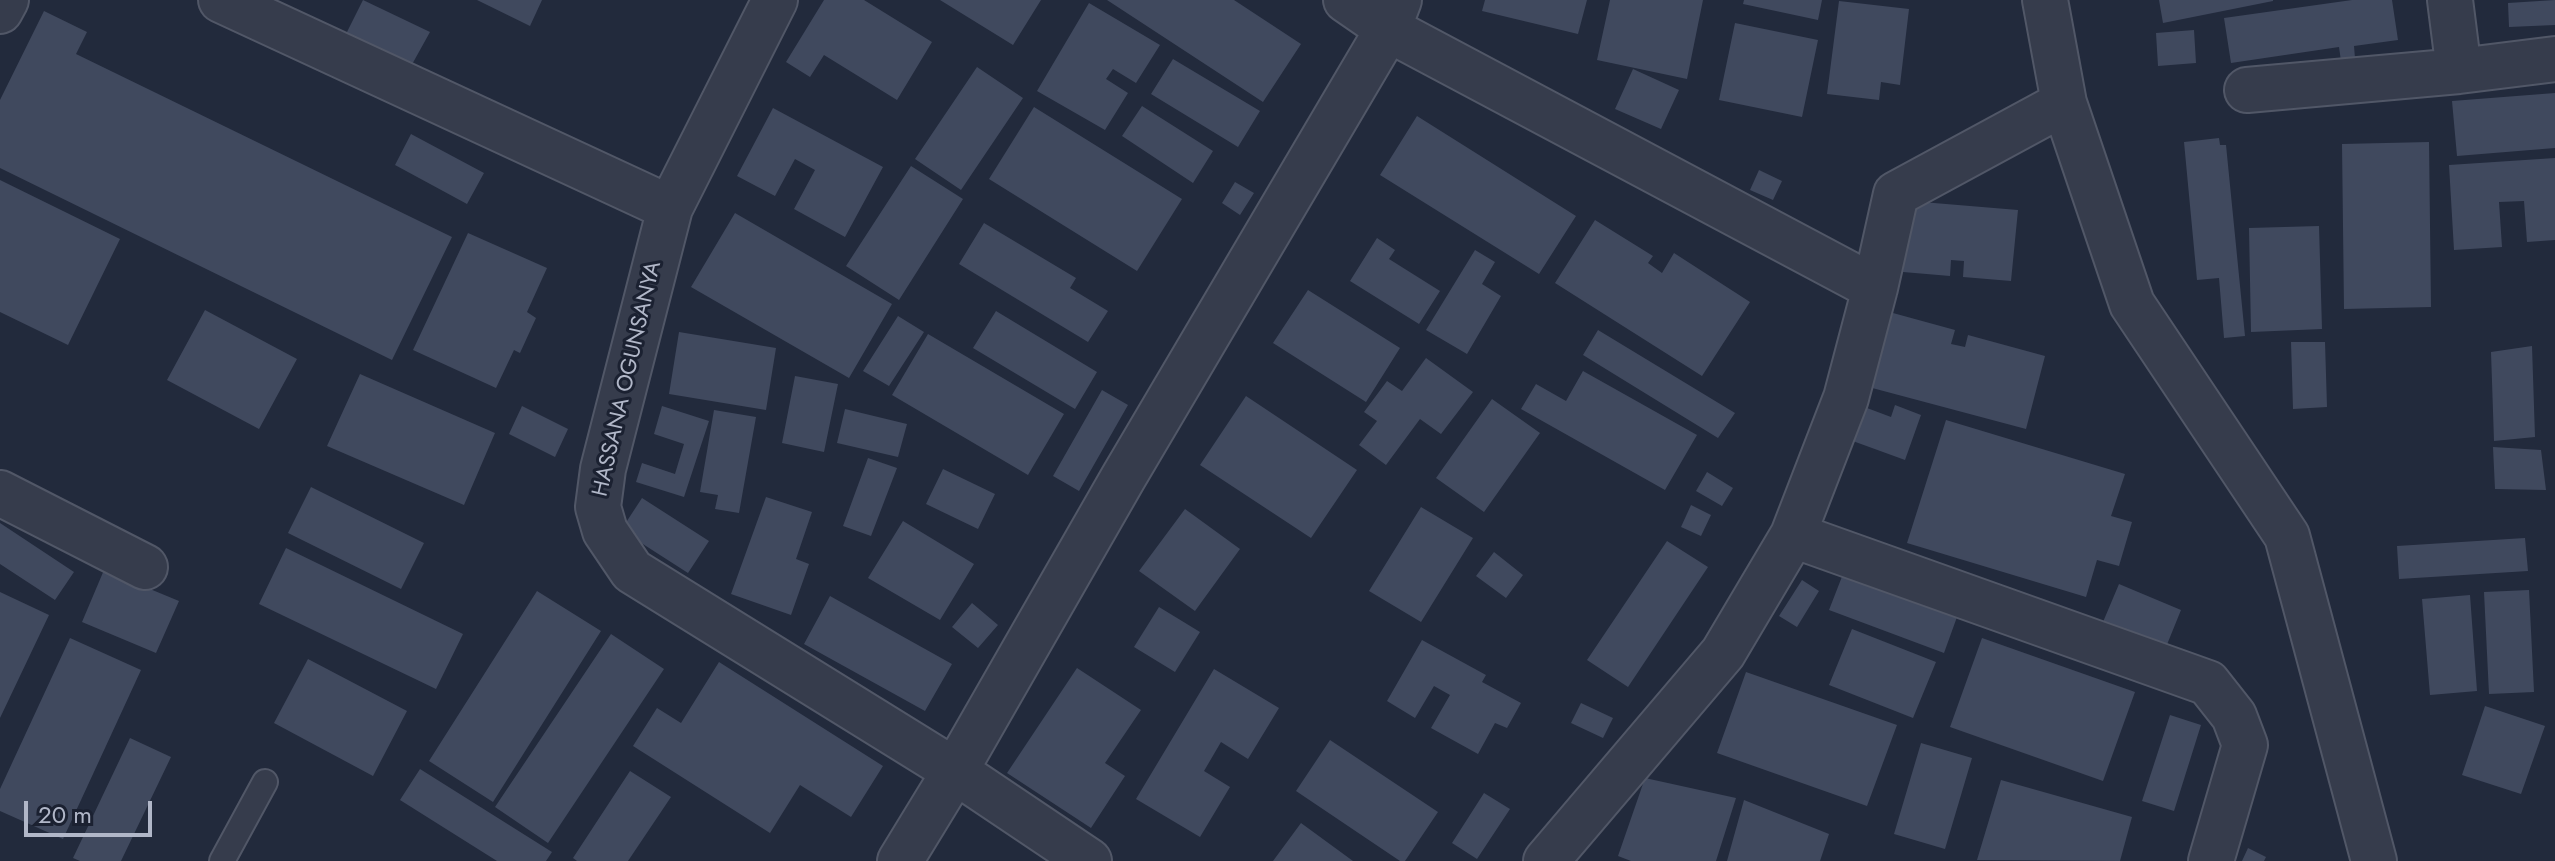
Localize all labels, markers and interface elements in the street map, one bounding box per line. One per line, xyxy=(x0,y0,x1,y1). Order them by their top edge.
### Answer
street label: HASSANA OGUNSANYA xyxy=(588,259,668,499)
scale bar xyxy=(28,785,156,835)
text: 20 m xyxy=(38,797,92,832)

